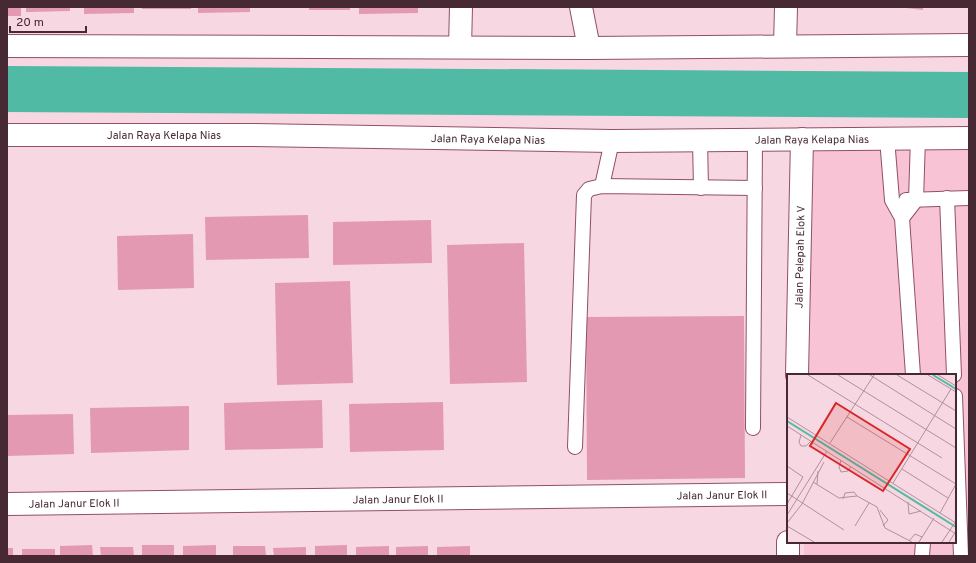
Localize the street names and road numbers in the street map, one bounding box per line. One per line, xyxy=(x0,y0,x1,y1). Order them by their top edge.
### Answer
street label: Jalan Raya Kelapa Nias xyxy=(107,129,221,143)
street label: Jalan Raya Kelapa Nias xyxy=(431,132,545,148)
street label: Jalan Raya Kelapa Nias xyxy=(755,133,869,148)
street label: Jalan Pelepah Elok V xyxy=(792,205,809,309)
street label: Jalan Janur Elok II xyxy=(676,488,768,503)
street label: Jalan Janur Elok II xyxy=(352,492,444,508)
street label: Jalan Janur Elok II xyxy=(28,497,120,512)

